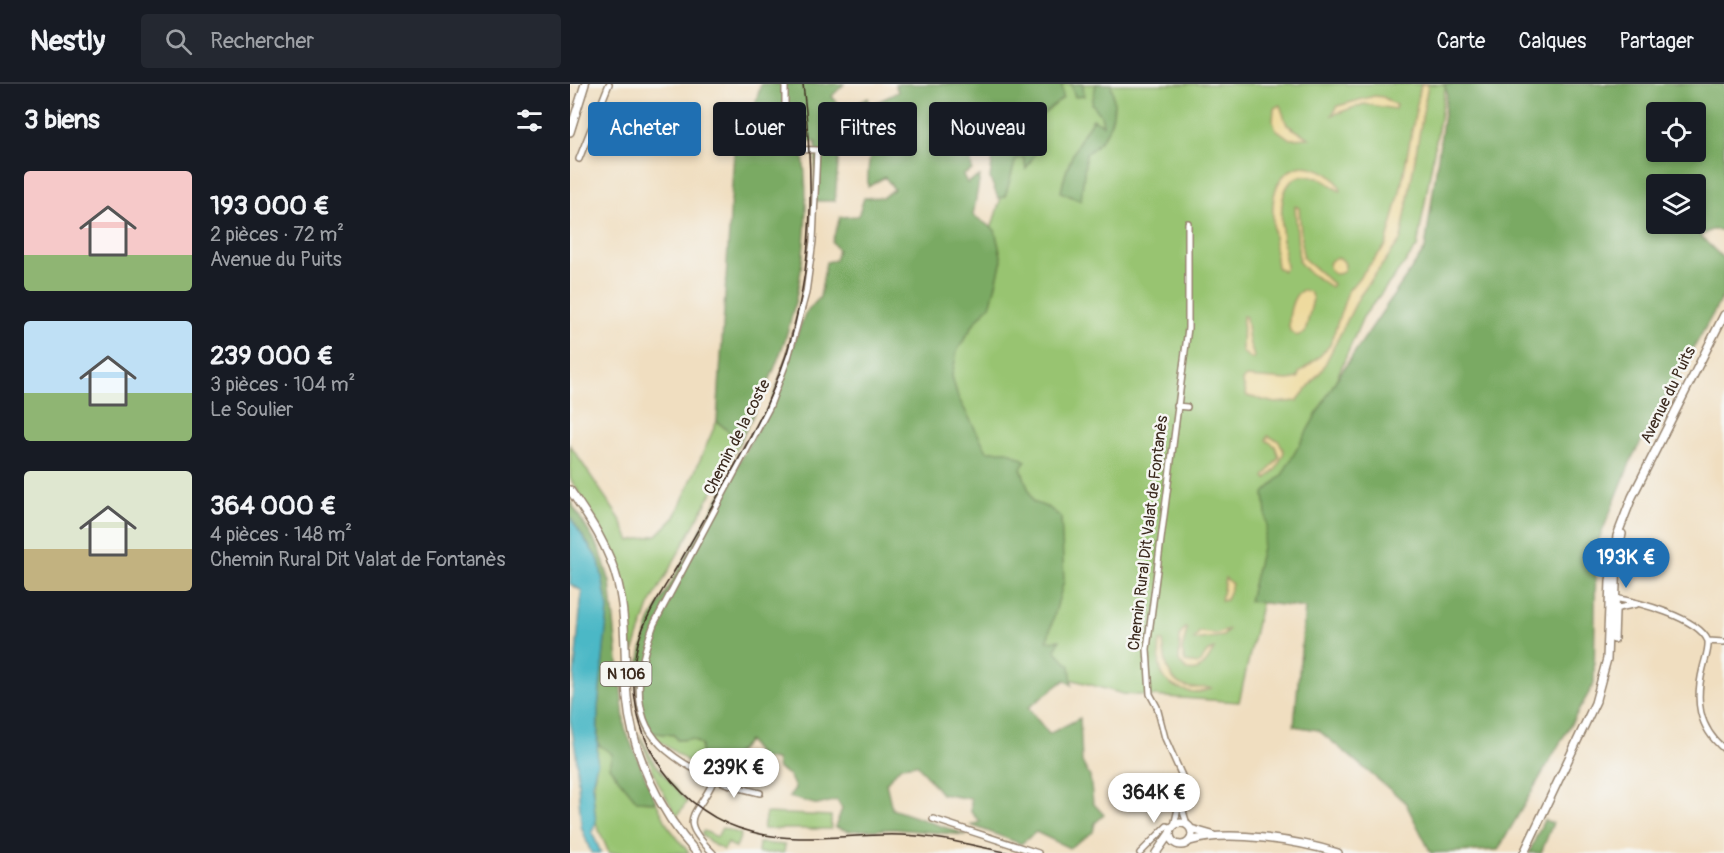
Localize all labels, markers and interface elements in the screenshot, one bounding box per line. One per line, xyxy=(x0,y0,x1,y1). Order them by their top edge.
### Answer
search box xyxy=(141,14,561,68)
text: Nestly xyxy=(30,24,105,59)
icon: search xyxy=(162,25,195,58)
text: Rechercher xyxy=(210,27,314,55)
text: Carte xyxy=(1436,28,1485,55)
text: Calques xyxy=(1518,28,1586,55)
text: Partager xyxy=(1619,28,1694,55)
chip: Acheter xyxy=(588,102,701,156)
chip: Louer xyxy=(713,102,806,156)
chip: Filtres xyxy=(818,102,917,156)
chip: Nouveau xyxy=(929,102,1047,156)
map controls xyxy=(1646,102,1706,234)
button: locate xyxy=(1646,102,1706,162)
text: 3 biens xyxy=(24,104,100,136)
icon: filters xyxy=(513,104,546,137)
button: layers xyxy=(1646,174,1706,234)
text: 193 000 € xyxy=(210,190,330,222)
icon: home xyxy=(72,195,144,267)
text: 2 pièces · 72 m² xyxy=(210,222,344,247)
text: Avenue du Puits xyxy=(210,247,342,272)
text: 239 000 € xyxy=(210,340,333,372)
street label: Avenue du Puits xyxy=(1636,343,1700,447)
icon: home xyxy=(72,345,144,417)
text: 3 pièces · 104 m² xyxy=(210,372,355,397)
street label: Chemin de la coste xyxy=(699,376,775,498)
text: Le Soulier xyxy=(210,397,293,422)
street label: Chemin Rural Dit Valat de Fontanès xyxy=(1124,414,1172,652)
text: 364 000 € xyxy=(210,490,336,522)
icon: home xyxy=(72,495,144,567)
text: 4 pièces · 148 m² xyxy=(210,522,352,547)
pin: 193K € xyxy=(1577,538,1675,589)
text: 193K € xyxy=(1597,545,1655,570)
text: Chemin Rural Dit Valat de Fontanès xyxy=(210,547,506,572)
road number: N 106 xyxy=(601,662,652,686)
pin: 239K € xyxy=(685,748,783,799)
text: 239K € xyxy=(703,755,765,780)
pin: 364K € xyxy=(1105,773,1203,824)
text: 364K € xyxy=(1122,780,1186,805)

